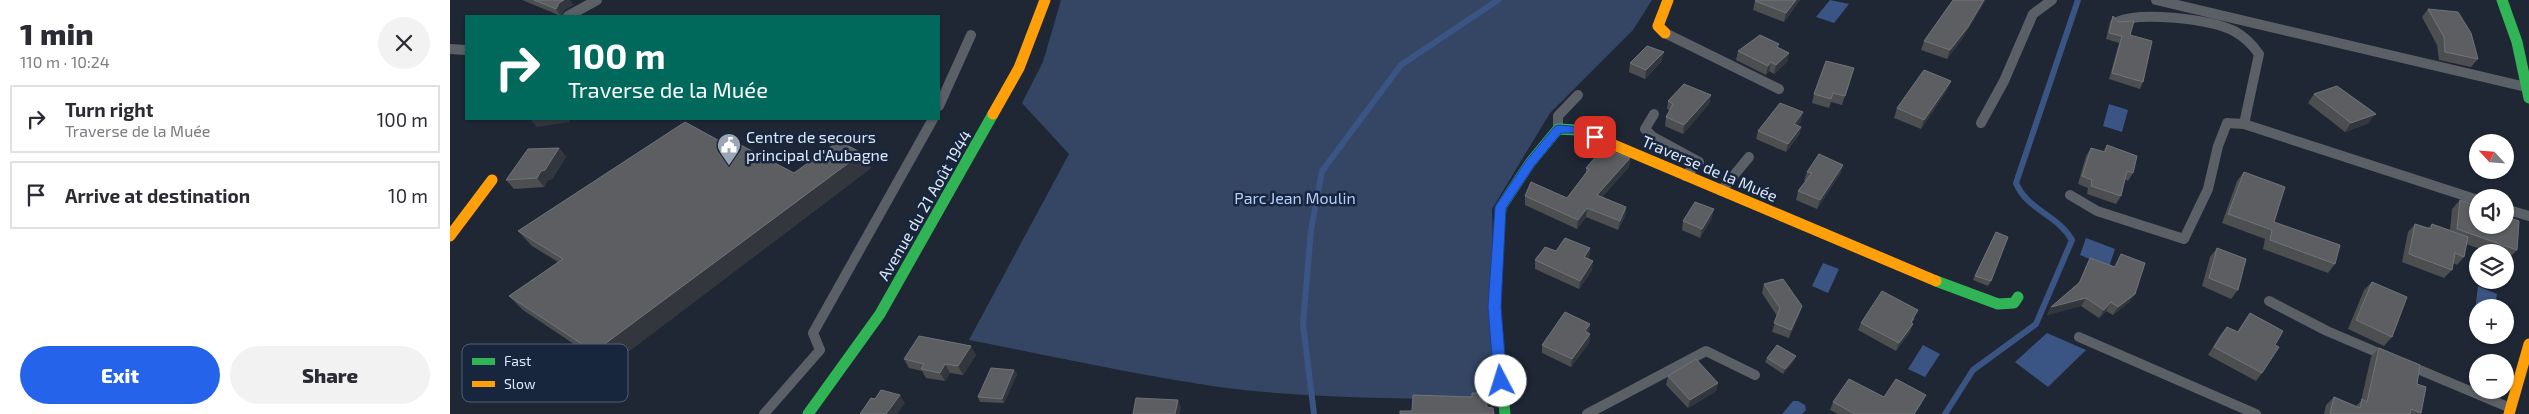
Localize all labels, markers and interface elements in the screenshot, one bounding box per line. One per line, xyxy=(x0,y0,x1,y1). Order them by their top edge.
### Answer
text: 1 min xyxy=(20,15,94,51)
button: close xyxy=(378,17,430,69)
text: 100 m xyxy=(568,34,666,76)
icon: right xyxy=(485,35,550,100)
text: 110 m · 10:24 xyxy=(20,52,110,71)
text: Traverse de la Muée xyxy=(568,76,768,102)
text: Turn right xyxy=(65,98,153,121)
icon: right xyxy=(22,105,50,133)
text: 100 m xyxy=(377,108,428,131)
pin xyxy=(1574,116,1616,158)
text: Traverse de la Muée xyxy=(65,121,210,140)
icon: arrive xyxy=(1581,123,1609,151)
street label: Avenue du 21 Août 1944 xyxy=(873,126,975,284)
place label: Centre de secours principal d'Aubagne xyxy=(746,127,888,164)
street label: Traverse de la Muée xyxy=(1639,131,1781,205)
public building icon: Centre de secours principal d'Aubagne xyxy=(716,132,742,166)
north arrow xyxy=(2469,134,2514,179)
map controls xyxy=(2469,134,2514,399)
icon: arrive xyxy=(22,181,50,209)
text: Arrive at destination xyxy=(65,184,250,207)
text: 10 m xyxy=(388,184,428,207)
park label: Parc Jean Moulin xyxy=(1234,188,1356,207)
button: sound xyxy=(2469,189,2514,234)
button: layers xyxy=(2469,244,2514,289)
button: + xyxy=(2469,299,2514,344)
legend xyxy=(462,344,628,402)
button: Exit xyxy=(20,346,220,404)
button: Share xyxy=(230,346,430,404)
text: Fast xyxy=(504,352,531,369)
position arrow xyxy=(1474,354,1526,406)
button: − xyxy=(2469,354,2514,399)
text: Slow xyxy=(504,375,536,392)

